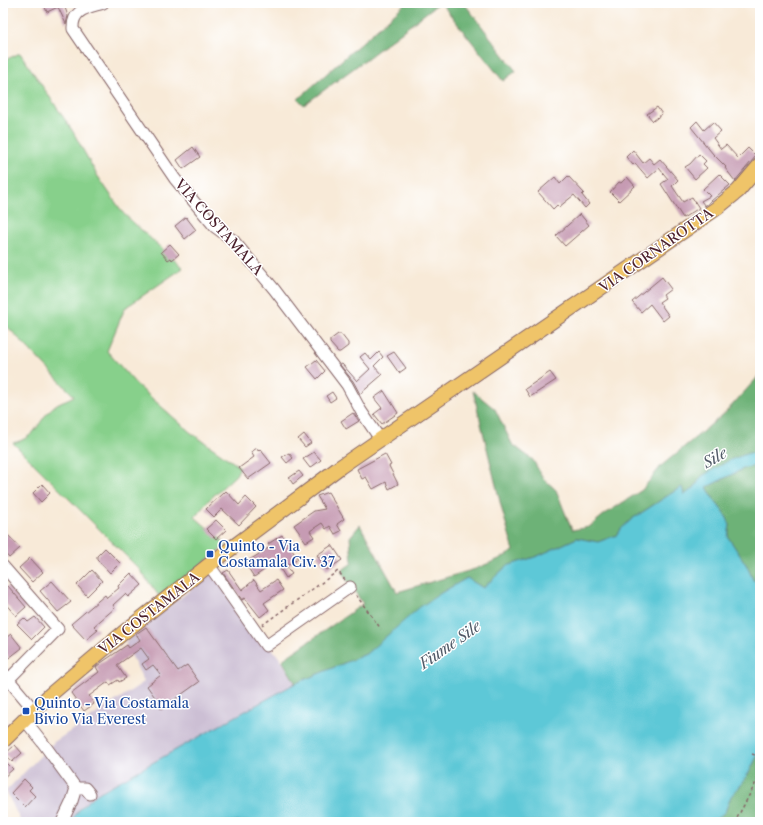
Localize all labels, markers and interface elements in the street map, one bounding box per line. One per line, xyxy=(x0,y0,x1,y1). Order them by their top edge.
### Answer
street label: VIA COSTAMALA xyxy=(170,174,267,279)
street label: VIA CORNAROTTA xyxy=(595,203,717,297)
water label: Sile xyxy=(698,443,731,472)
place label: Quinto - Via Costamala Civ. 37 xyxy=(218,537,335,571)
marker: Quinto - Via Costamala Civ. 37 xyxy=(205,549,215,559)
street label: VIA COSTAMALA xyxy=(94,567,204,659)
water label: Fiume Sile xyxy=(414,616,485,673)
place label: Quinto - Via Costamala Bivio Via Everest xyxy=(34,694,190,728)
marker: Quinto - Via Costamala Bivio Via Everest xyxy=(21,706,31,716)

